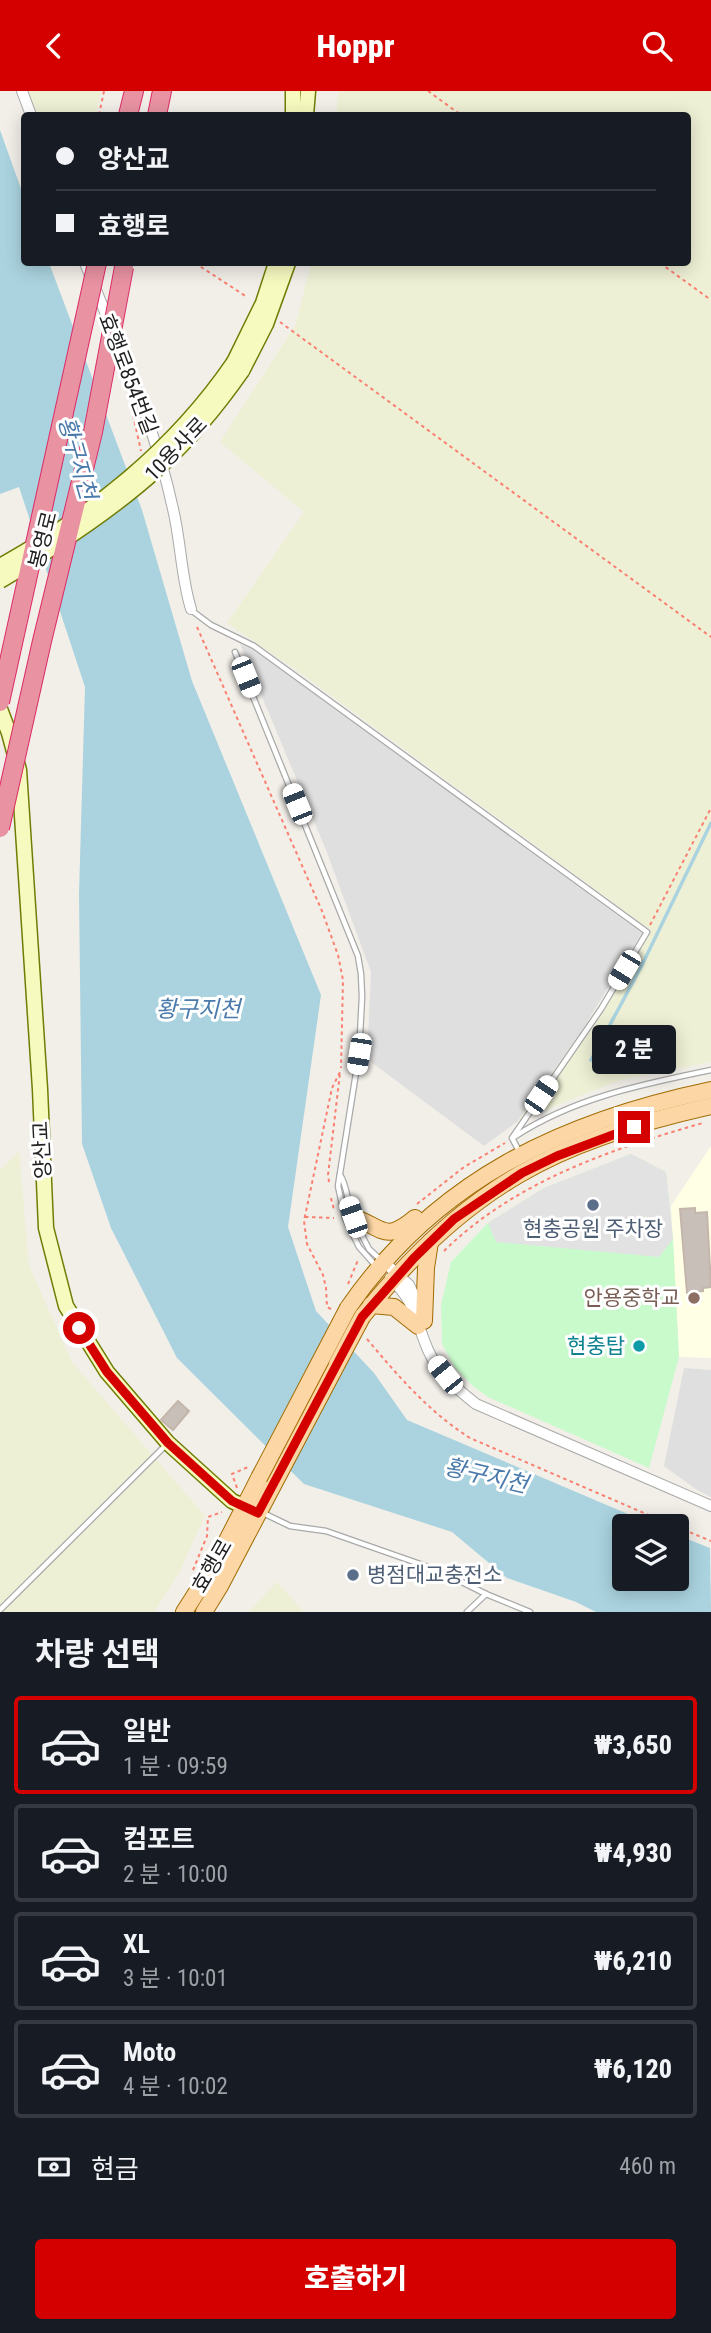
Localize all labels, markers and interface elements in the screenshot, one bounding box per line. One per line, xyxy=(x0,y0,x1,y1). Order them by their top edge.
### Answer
icon: back xyxy=(35,27,73,65)
text: Hoppr xyxy=(317,27,394,65)
icon: search xyxy=(638,27,676,65)
text: 양산교 xyxy=(98,144,170,174)
text: 효행로 xyxy=(98,211,170,241)
street label: 효행로854번길 xyxy=(94,310,162,438)
street label: 10용사로 xyxy=(140,412,212,486)
water label: 황구지천 xyxy=(52,414,102,505)
street label: 봉영로 xyxy=(24,509,62,571)
car xyxy=(229,654,264,700)
car xyxy=(280,781,315,827)
car xyxy=(605,947,644,993)
water label: 황구지천 xyxy=(156,996,243,1023)
callout: 2 분 xyxy=(592,1025,676,1075)
car xyxy=(346,1032,373,1076)
text: 2 분 xyxy=(615,1036,653,1063)
car xyxy=(521,1072,562,1118)
route end xyxy=(618,1111,650,1143)
street label: 양산교 xyxy=(28,1120,56,1180)
car xyxy=(337,1194,370,1240)
marker: 현충공원 주차장 xyxy=(585,1197,601,1213)
place label: 현충공원 주차장 xyxy=(523,1217,663,1241)
place label: 안용중학교 xyxy=(583,1286,680,1310)
marker: 안용중학교 xyxy=(686,1290,702,1306)
route start xyxy=(63,1312,95,1344)
place label: 현충탑 xyxy=(567,1334,625,1358)
marker: 현충탑 xyxy=(631,1338,647,1354)
car xyxy=(424,1352,467,1398)
water label: 황구지천 xyxy=(442,1453,533,1499)
map controls xyxy=(612,1514,689,1591)
button: layers xyxy=(612,1514,689,1591)
street label: 효행로 xyxy=(187,1535,237,1597)
place label: 병점대교충전소 xyxy=(367,1563,502,1587)
marker: 병점대교충전소 xyxy=(345,1567,361,1583)
text: 차량 선택 xyxy=(35,1635,160,1673)
icon: car xyxy=(39,1714,102,1777)
text: 일반 xyxy=(123,1716,171,1746)
text: ₩3,650 xyxy=(594,1730,672,1760)
text: 1 분 · 09:59 xyxy=(123,1753,228,1780)
icon: car xyxy=(39,1822,102,1885)
text: 컴포트 xyxy=(123,1824,195,1854)
text: ₩4,930 xyxy=(594,1838,672,1868)
text: 2 분 · 10:00 xyxy=(123,1861,228,1888)
text: XL xyxy=(123,1929,150,1959)
icon: car xyxy=(39,1930,102,1993)
text: ₩6,210 xyxy=(594,1946,672,1976)
text: 3 분 · 10:01 xyxy=(123,1965,228,1992)
text: Moto xyxy=(123,2037,176,2067)
icon: car xyxy=(39,2038,102,2101)
text: ₩6,120 xyxy=(594,2054,672,2084)
text: 4 분 · 10:02 xyxy=(123,2073,228,2100)
icon: cash xyxy=(35,2148,73,2186)
text: 460 m xyxy=(619,2153,676,2180)
text: 현금 xyxy=(91,2154,139,2184)
button: 호출하기 xyxy=(35,2239,676,2319)

